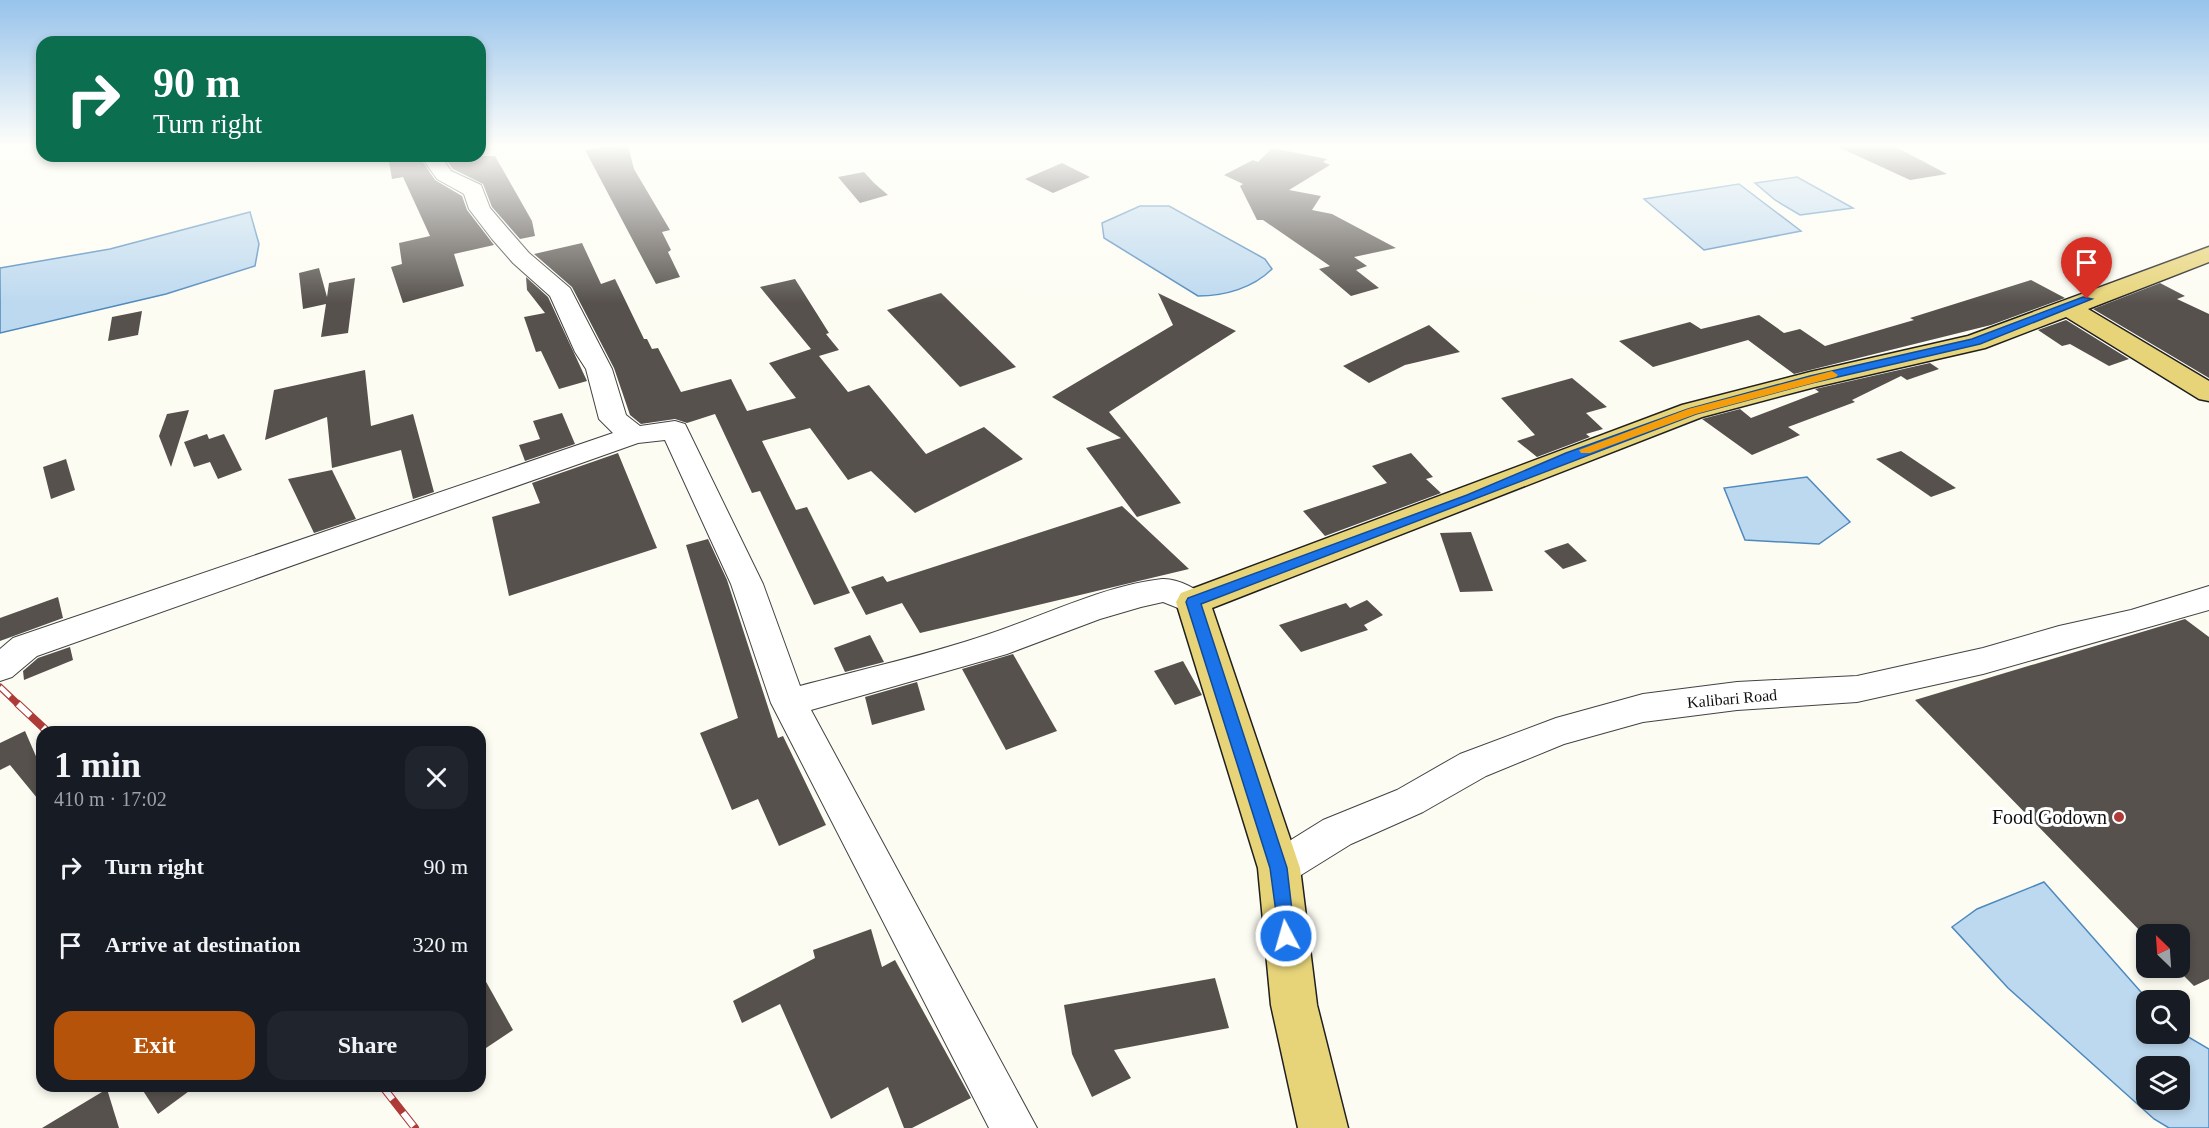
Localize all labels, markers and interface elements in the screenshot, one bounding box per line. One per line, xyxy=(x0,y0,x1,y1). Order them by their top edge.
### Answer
icon: right xyxy=(54,60,132,138)
text: 90 m xyxy=(153,60,241,106)
text: Turn right xyxy=(153,109,262,139)
pin xyxy=(2061,237,2112,299)
icon: arrive xyxy=(2070,246,2103,279)
street label: Kalibari Road xyxy=(1686,686,1778,711)
text: 1 min xyxy=(54,745,141,785)
button: close xyxy=(405,746,468,809)
text: 410 m · 17:02 xyxy=(54,788,167,810)
place label: Food Godown xyxy=(1992,806,2107,828)
marker: Food Godown xyxy=(2112,810,2126,824)
icon: right xyxy=(54,851,87,884)
text: Turn right xyxy=(105,854,204,879)
text: 90 m xyxy=(423,854,468,879)
position arrow xyxy=(1254,904,1318,968)
north arrow xyxy=(2136,924,2190,978)
map controls xyxy=(2136,924,2190,1110)
icon: arrive xyxy=(54,929,87,962)
text: Arrive at destination xyxy=(105,932,301,957)
text: 320 m xyxy=(412,932,468,957)
button: search xyxy=(2136,990,2190,1044)
button: Exit xyxy=(54,1011,255,1080)
button: Share xyxy=(267,1011,468,1080)
button: layers xyxy=(2136,1056,2190,1110)

